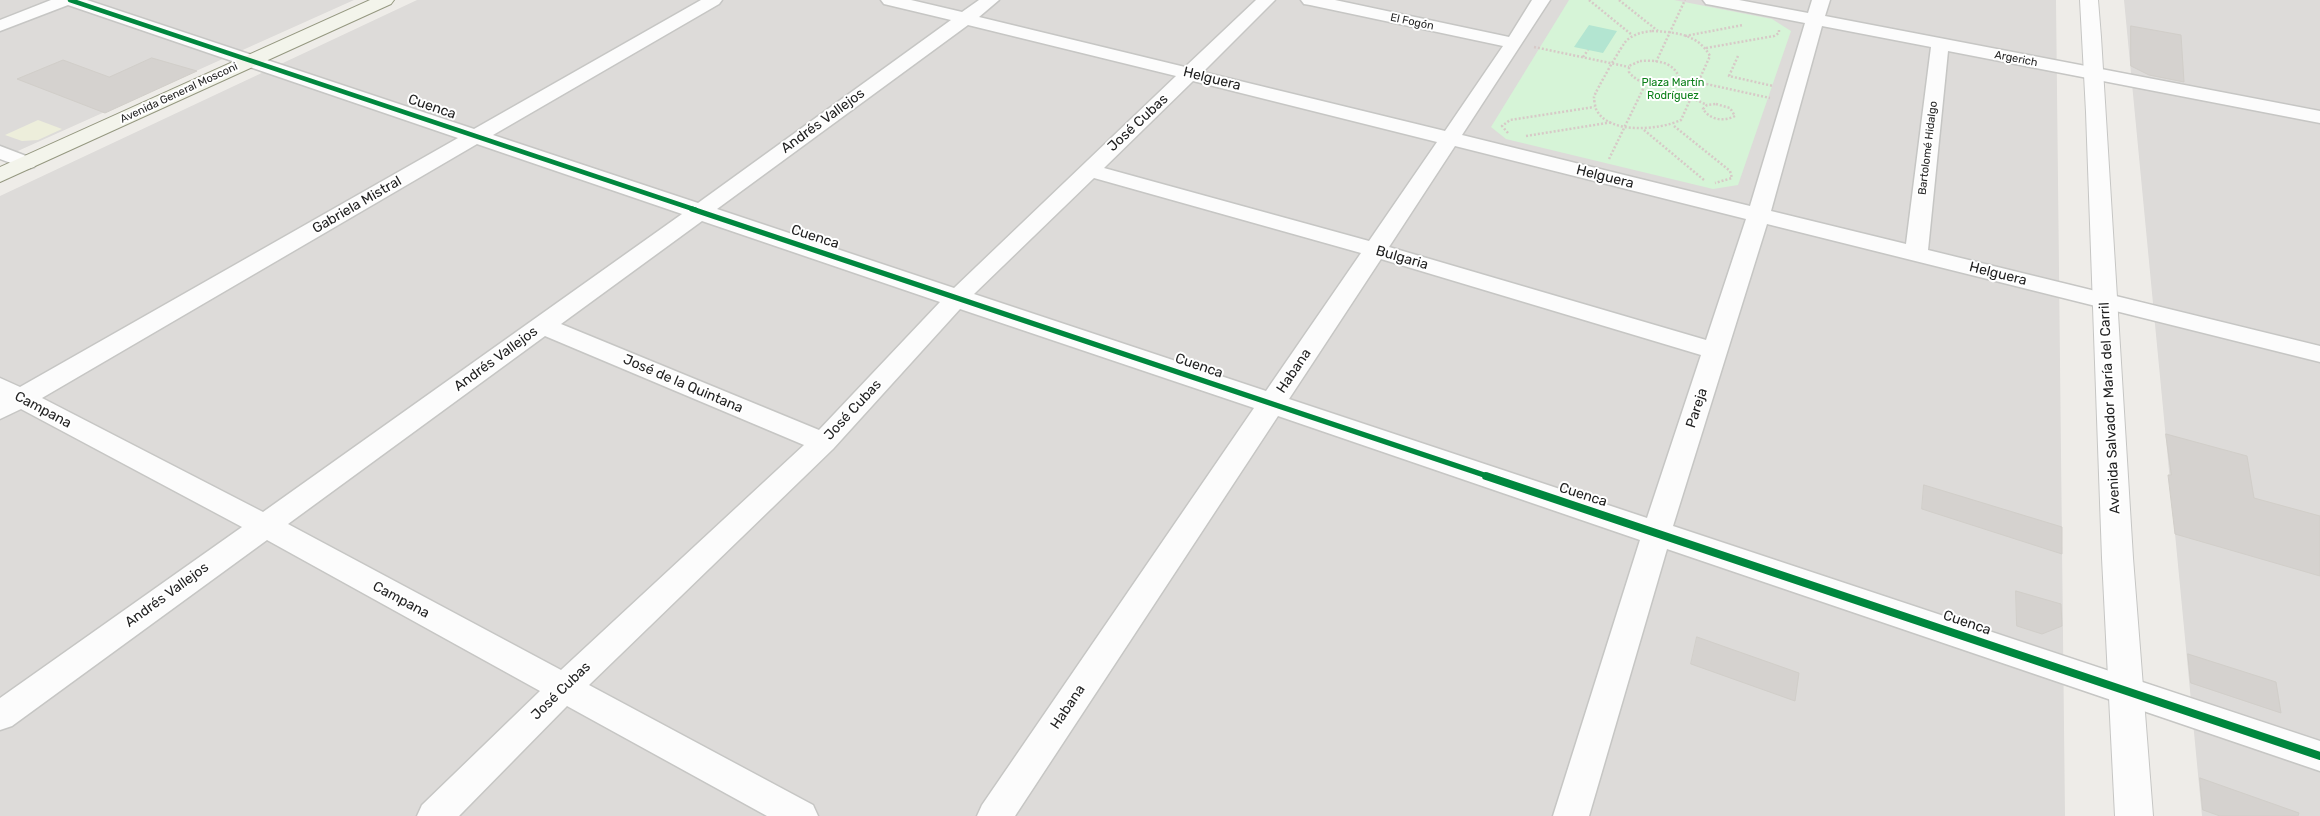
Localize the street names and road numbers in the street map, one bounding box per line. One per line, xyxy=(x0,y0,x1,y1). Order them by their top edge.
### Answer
street label: El Fogón xyxy=(1389,11,1435,33)
street label: Argerich xyxy=(1993,48,2039,70)
street label: Avenida General Mosconi xyxy=(118,60,240,126)
street label: Helguera xyxy=(1181,64,1243,94)
street label: Andrés Vallejos xyxy=(778,85,868,157)
street label: Cuenca xyxy=(406,91,458,123)
street label: José Cubas xyxy=(1104,91,1172,155)
street label: Bartolomé Hidalgo xyxy=(1916,100,1940,196)
street label: Helguera xyxy=(1574,162,1636,192)
street label: Gabriela Mistral xyxy=(309,173,405,237)
street label: Cuenca xyxy=(789,221,841,253)
street label: Bulgaria xyxy=(1374,243,1430,273)
street label: Helguera xyxy=(1967,259,2029,289)
street label: Avenida Salvador María del Carril xyxy=(2096,302,2124,514)
street label: Andrés Vallejos xyxy=(451,323,541,395)
street label: Habana xyxy=(1273,346,1315,396)
street label: Cuenca xyxy=(1173,350,1225,382)
street label: José de la Quintana xyxy=(621,351,745,417)
street label: José Cubas xyxy=(821,376,885,444)
street label: Pareja xyxy=(1683,386,1711,430)
street label: Campana xyxy=(12,388,74,432)
street label: Cuenca xyxy=(1557,479,1609,511)
street label: Andrés Vallejos xyxy=(122,559,212,631)
street label: Campana xyxy=(370,578,432,622)
street label: Cuenca xyxy=(1941,607,1993,639)
street label: José Cubas xyxy=(528,658,594,724)
street label: Habana xyxy=(1047,682,1089,732)

